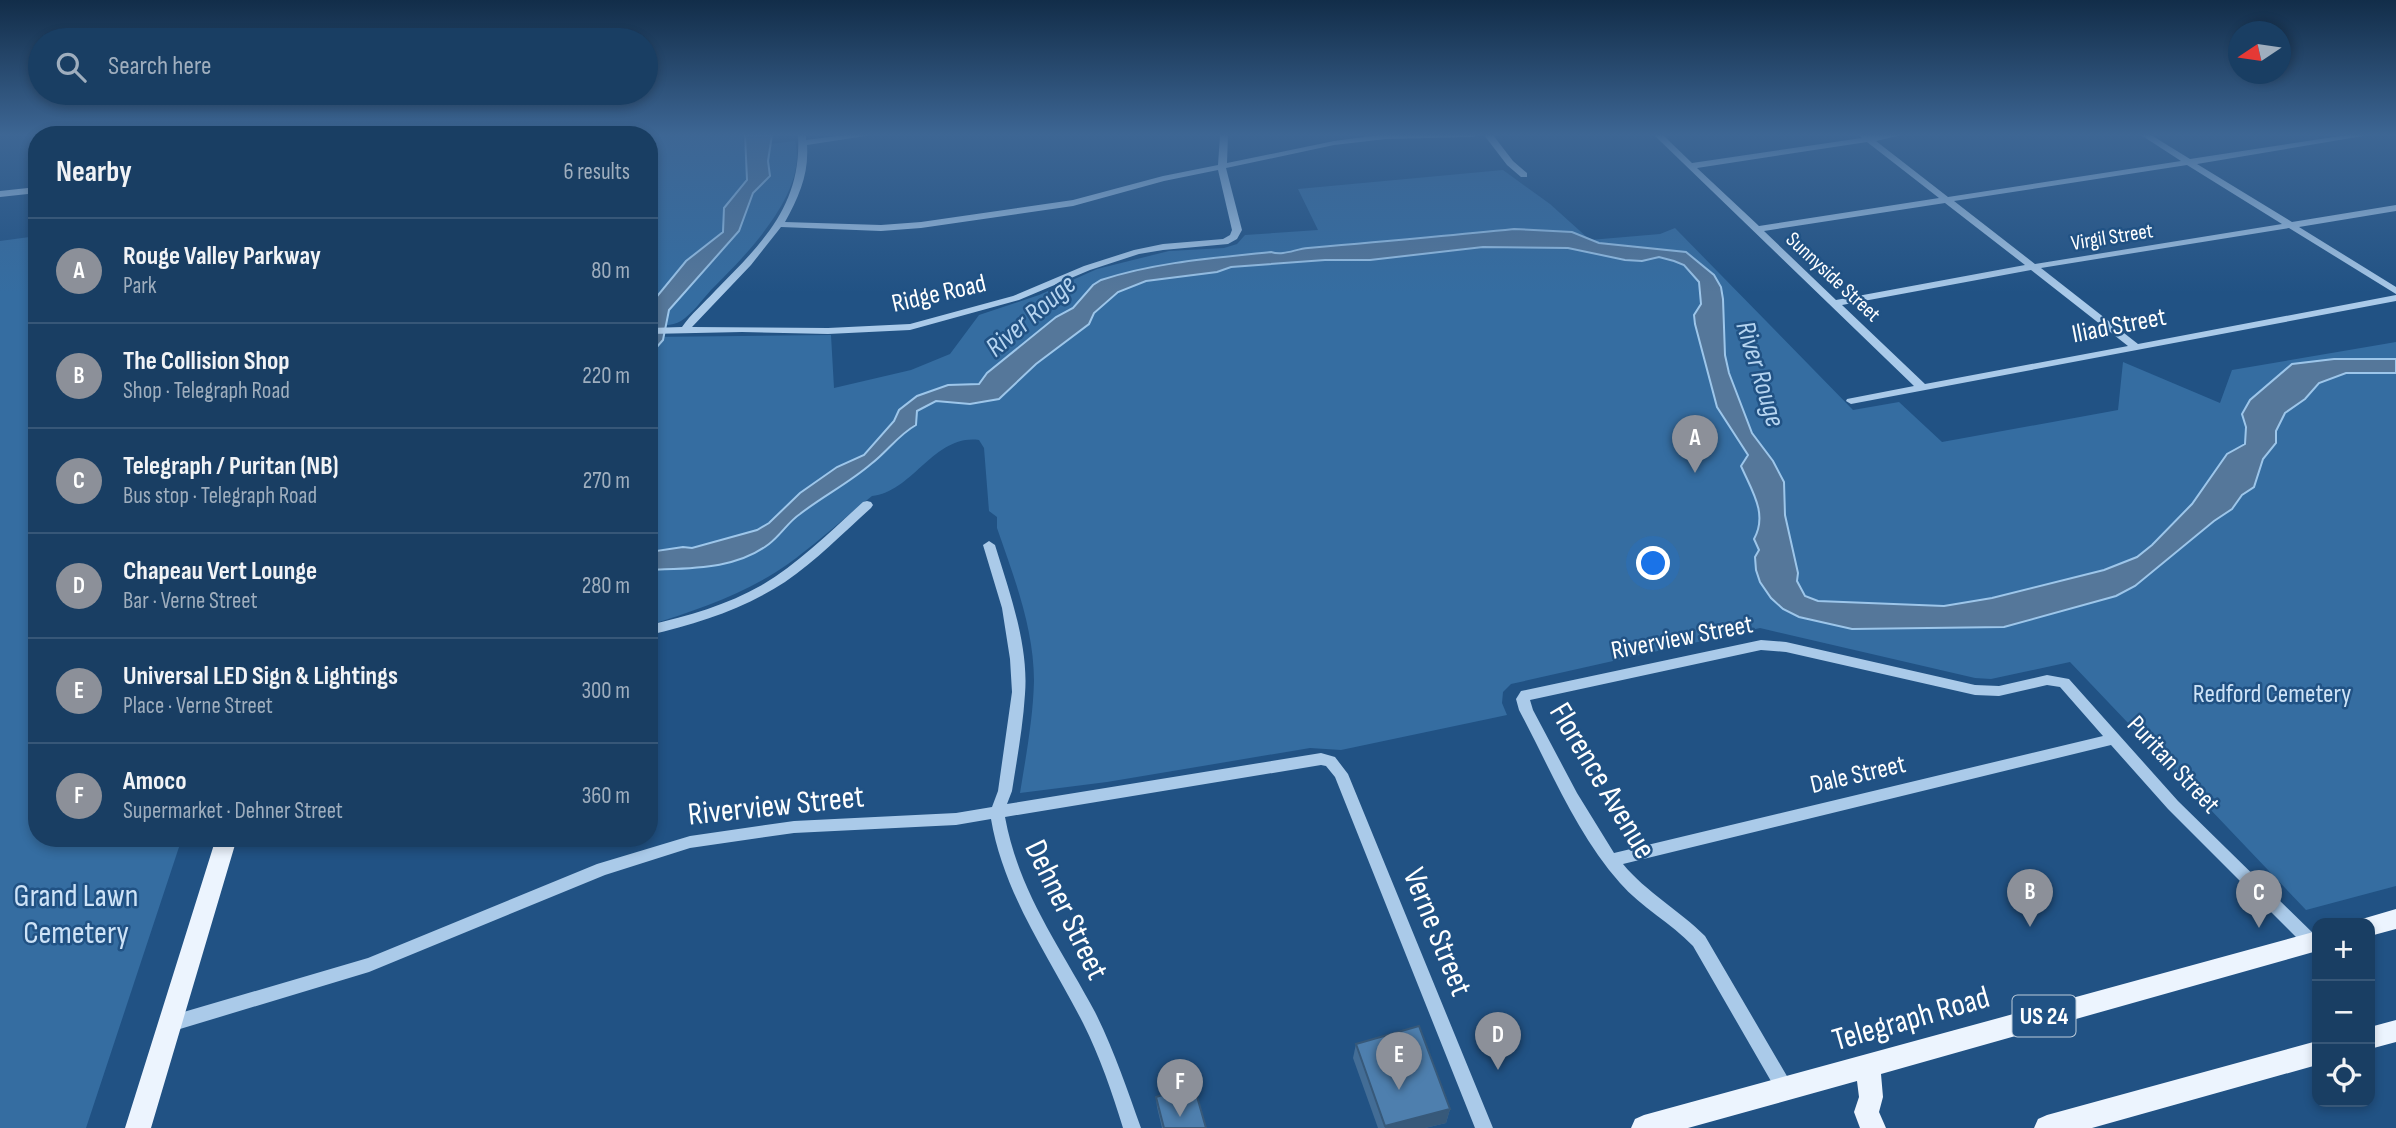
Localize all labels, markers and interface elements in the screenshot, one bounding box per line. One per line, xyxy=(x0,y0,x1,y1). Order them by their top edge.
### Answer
north arrow xyxy=(2228,21,2291,84)
search box xyxy=(28,28,658,105)
icon: search xyxy=(52,48,90,86)
text: Search here xyxy=(108,51,211,82)
text: Nearby xyxy=(56,154,132,190)
text: 6 results xyxy=(564,158,630,186)
street label: Virgil Street xyxy=(2069,218,2155,256)
street label: Sunnyside Street xyxy=(1781,227,1885,327)
text: Rouge Valley Parkway xyxy=(123,241,321,272)
text: A xyxy=(74,257,84,285)
text: 80 m xyxy=(591,257,630,285)
street label: Ridge Road xyxy=(889,268,989,320)
water label: River Rouge xyxy=(979,268,1083,364)
text: Park xyxy=(123,272,157,300)
street label: Iliad Street xyxy=(2069,302,2169,350)
water label: River Rouge xyxy=(1728,317,1792,431)
text: The Collision Shop xyxy=(123,346,290,377)
text: B xyxy=(74,362,84,390)
text: 220 m xyxy=(582,362,630,390)
text: Shop · Telegraph Road xyxy=(123,377,290,405)
pin: A xyxy=(1672,415,1718,473)
text: Telegraph / Puritan (NB) xyxy=(123,451,339,482)
text: C xyxy=(73,467,85,495)
text: 270 m xyxy=(583,467,630,495)
text: Bus stop · Telegraph Road xyxy=(123,482,317,510)
your location xyxy=(1636,546,1670,580)
text: Chapeau Vert Lounge xyxy=(123,556,317,587)
text: D xyxy=(73,572,85,600)
text: 280 m xyxy=(582,572,630,600)
text: Bar · Verne Street xyxy=(123,587,257,615)
street label: Riverview Street xyxy=(1609,609,1756,667)
text: Universal LED Sign & Lightings xyxy=(123,661,398,692)
text: E xyxy=(74,677,84,705)
text: 300 m xyxy=(581,677,630,705)
park label: Redford Cemetery xyxy=(2193,679,2351,710)
text: Place · Verne Street xyxy=(123,692,273,720)
street label: Florence Avenue xyxy=(1540,696,1664,866)
street label: Puritan Street xyxy=(2120,710,2226,820)
street label: Dale Street xyxy=(1807,749,1909,801)
text: Amoco xyxy=(123,766,187,797)
street label: Riverview Street xyxy=(686,777,866,835)
text: F xyxy=(74,782,84,810)
text: 360 m xyxy=(582,782,630,810)
text: Supermarket · Dehner Street xyxy=(123,797,343,825)
street label: Dehner Street xyxy=(1015,834,1117,986)
street label: Verne Street xyxy=(1394,862,1480,1002)
pin: B xyxy=(2007,869,2053,927)
pin: C xyxy=(2236,870,2282,928)
park label: Grand Lawn Cemetery xyxy=(14,877,138,953)
map controls xyxy=(2312,918,2375,1107)
button: + xyxy=(2312,918,2375,981)
street label: Telegraph Road xyxy=(1828,978,1994,1060)
button: − xyxy=(2312,981,2375,1044)
road number: US 24 xyxy=(2012,996,2076,1036)
pin: D xyxy=(1475,1012,1521,1070)
pin: E xyxy=(1376,1032,1422,1090)
button: locate xyxy=(2312,1044,2375,1107)
pin: F xyxy=(1157,1059,1203,1117)

